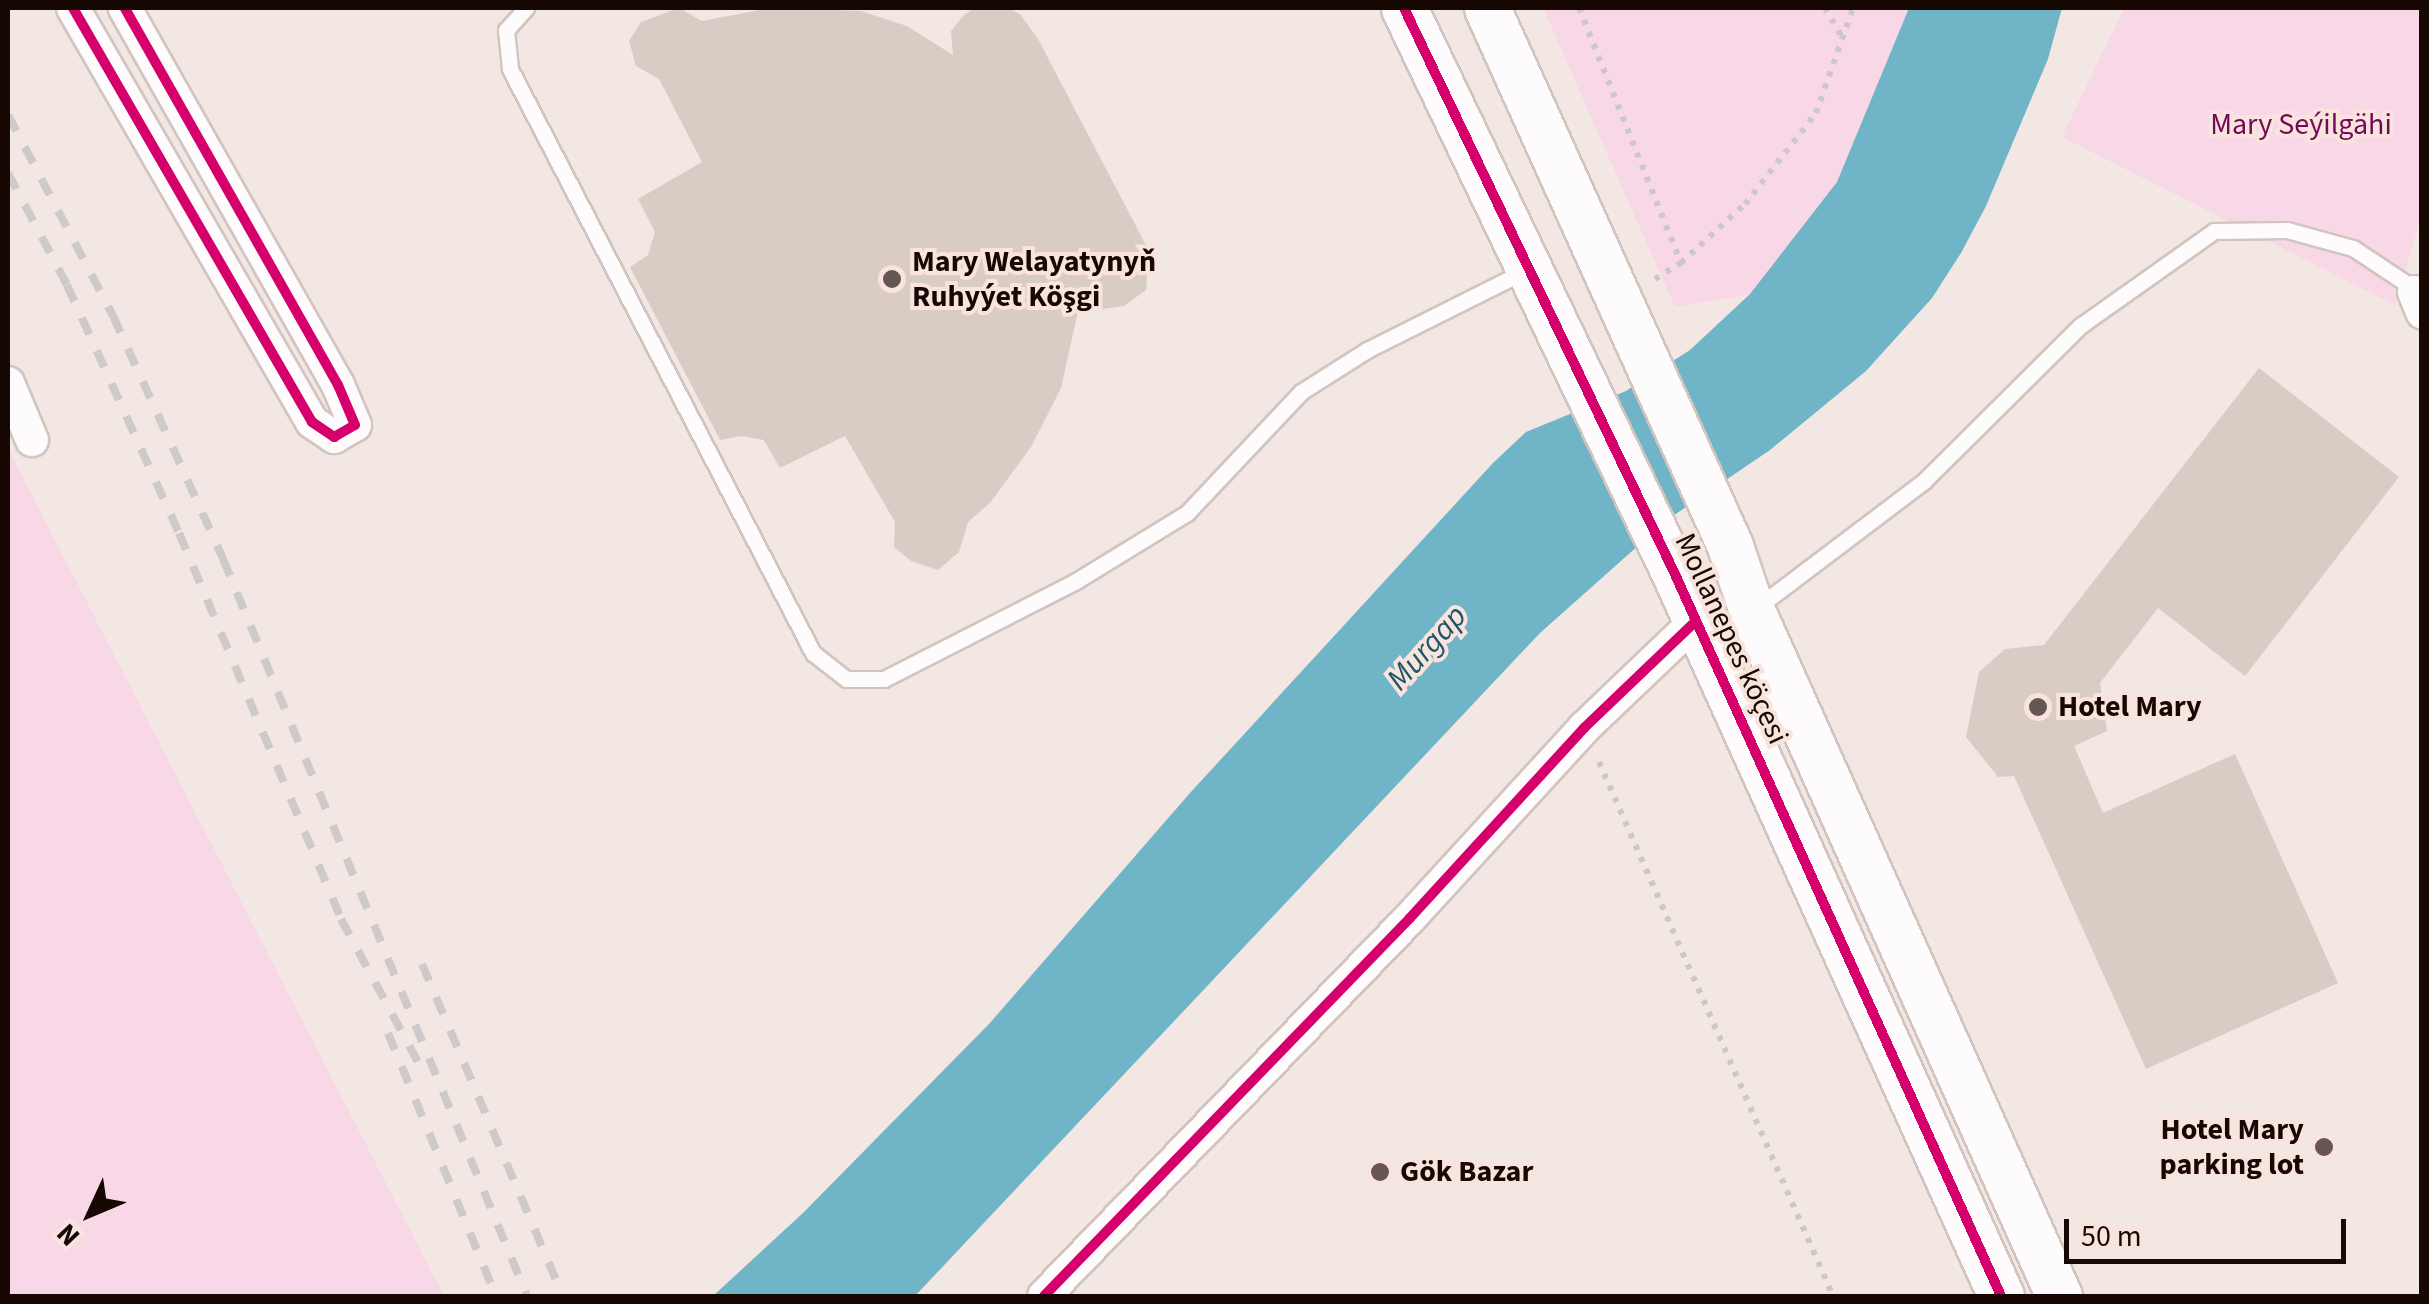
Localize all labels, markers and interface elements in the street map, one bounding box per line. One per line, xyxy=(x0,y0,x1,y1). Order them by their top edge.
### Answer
park label: Mary Seýilgähi xyxy=(2210,107,2392,143)
place label: Mary Welayatynyň Ruhyýet Köşgi xyxy=(912,244,1156,314)
marker: Mary Welayatynyň Ruhyýet Köşgi xyxy=(881,268,903,290)
street label: Mollanepes köçesi xyxy=(1666,528,1796,750)
water label: Murgap xyxy=(1379,598,1475,698)
place label: Hotel Mary xyxy=(2058,689,2202,725)
marker: Hotel Mary xyxy=(2027,696,2049,718)
place label: Hotel Mary parking lot xyxy=(2160,1112,2304,1182)
marker: Hotel Mary parking lot xyxy=(2313,1136,2335,1158)
place label: Gök Bazar xyxy=(1400,1154,1533,1190)
marker: Gök Bazar xyxy=(1369,1161,1391,1183)
north arrow xyxy=(40,1164,140,1264)
scale bar xyxy=(2069,1199,2352,1261)
text: N xyxy=(48,1214,89,1255)
text: 50 m xyxy=(2081,1215,2142,1258)

